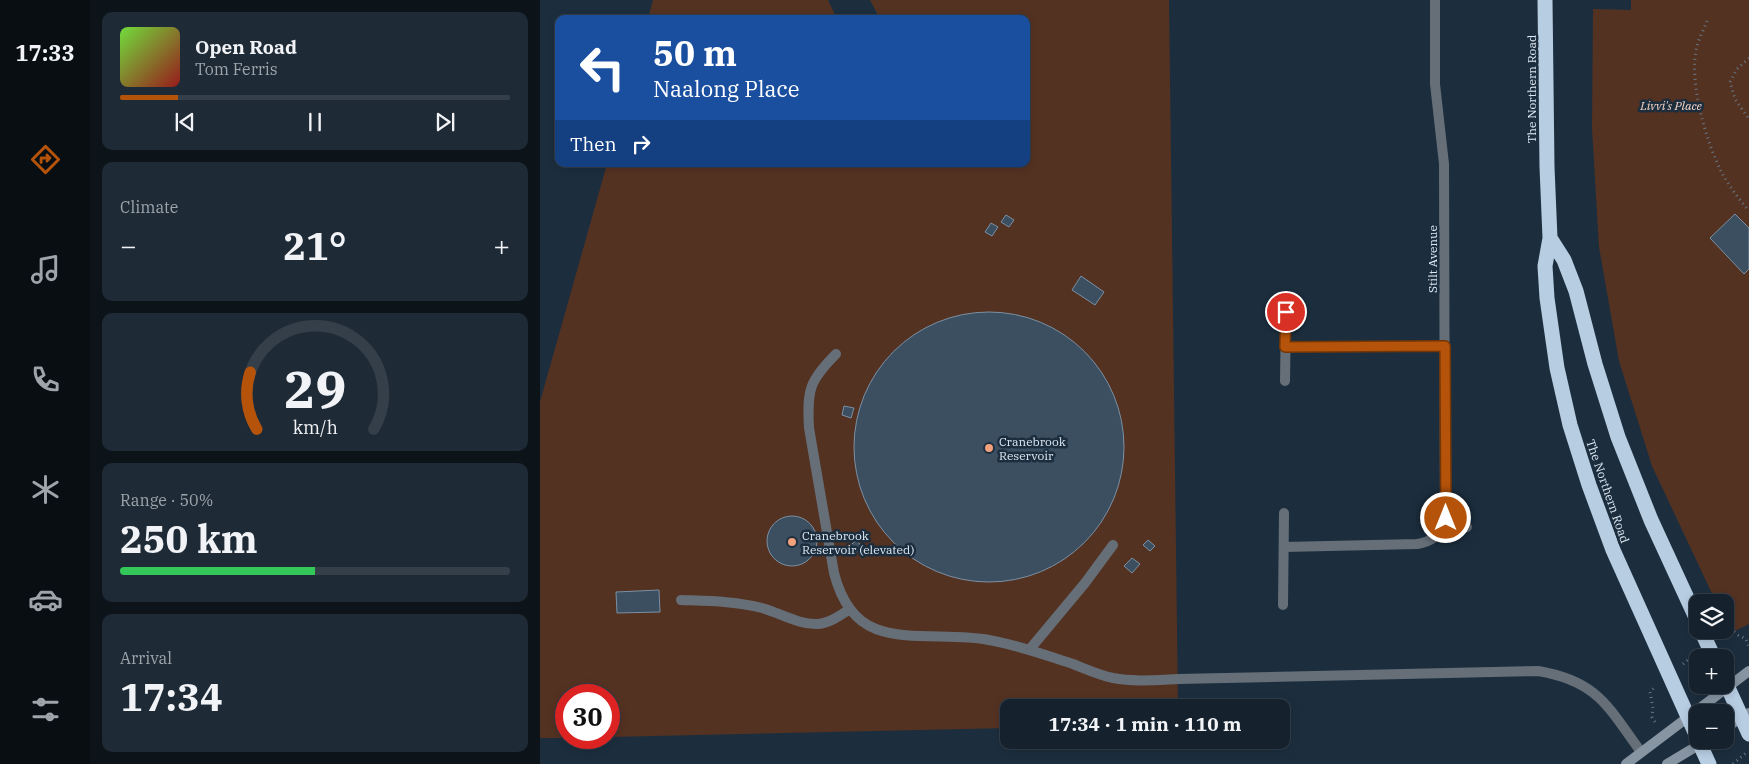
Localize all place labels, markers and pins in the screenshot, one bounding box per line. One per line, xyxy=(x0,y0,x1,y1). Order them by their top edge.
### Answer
pin xyxy=(1265,291,1307,333)
place label: Cranebrook Reservoir xyxy=(999,434,1066,463)
marker: Cranebrook Reservoir xyxy=(983,442,995,454)
place label: Cranebrook Reservoir (elevated) xyxy=(802,528,914,557)
marker: Cranebrook Reservoir (elevated) xyxy=(786,536,798,548)

